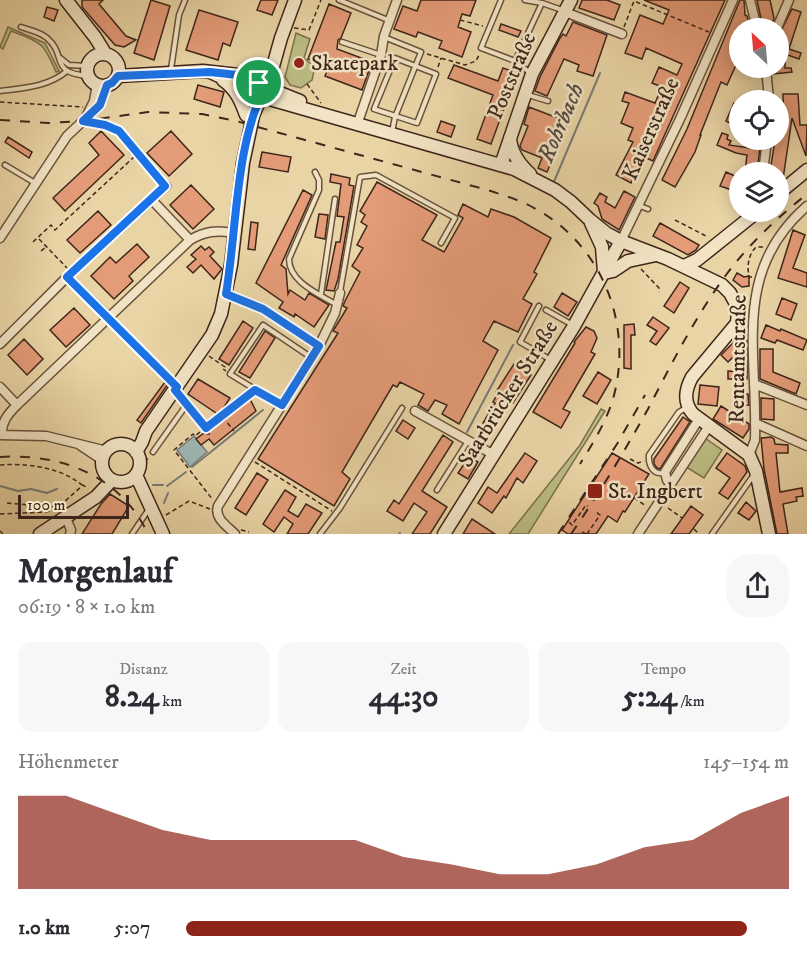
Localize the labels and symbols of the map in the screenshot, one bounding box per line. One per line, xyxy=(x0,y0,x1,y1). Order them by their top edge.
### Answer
north arrow xyxy=(729,18,789,78)
street label: Poststraße xyxy=(482,28,542,124)
place label: Skatepark xyxy=(311,50,398,77)
marker: Skatepark xyxy=(292,56,306,70)
pin xyxy=(233,57,284,108)
street label: Kaiserstraße xyxy=(616,74,686,184)
water label: Rohrbach xyxy=(531,79,591,168)
street label: Rentamtstraße xyxy=(723,294,753,424)
street label: Saarbrücker Straße xyxy=(452,316,564,472)
place label: St. Ingbert xyxy=(608,478,702,505)
marker: St. Ingbert xyxy=(586,482,604,500)
scale bar xyxy=(18,492,129,520)

